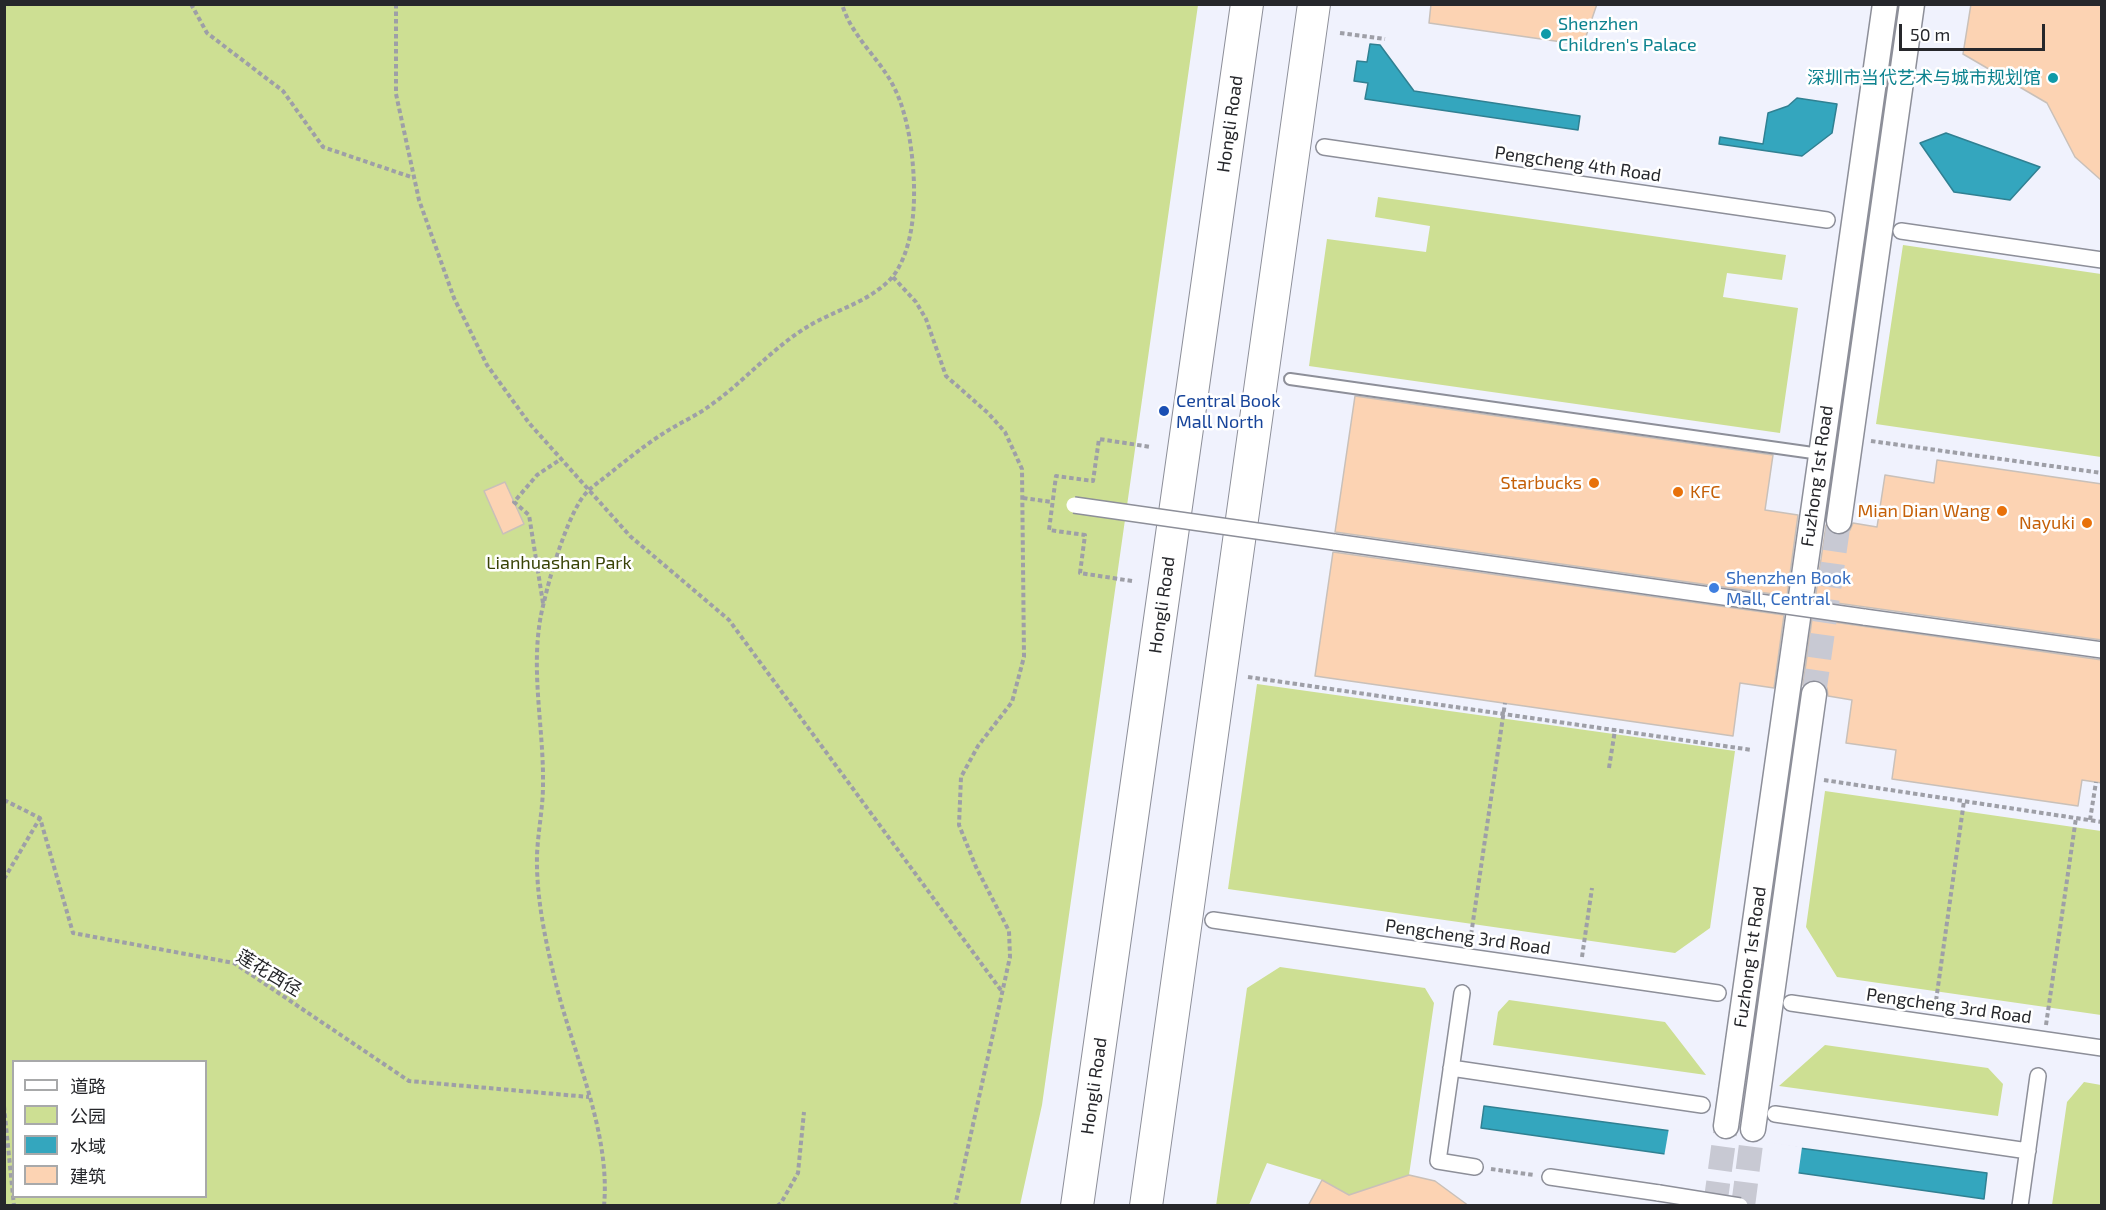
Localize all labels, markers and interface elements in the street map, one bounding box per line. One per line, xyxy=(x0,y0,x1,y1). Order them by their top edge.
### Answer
scale bar xyxy=(1902,12,2048,50)
place label: Shenzhen Children's Palace xyxy=(1558,13,1697,56)
text: 50 m xyxy=(1910,23,1950,45)
marker: Shenzhen Children's Palace xyxy=(1539,27,1553,41)
place label: 深圳市当代艺术与城市规划馆 xyxy=(1807,67,2041,89)
marker: 深圳市当代艺术与城市规划馆 xyxy=(2046,71,2060,85)
street label: Hongli Road xyxy=(1212,74,1248,174)
street label: Pengcheng 4th Road xyxy=(1493,142,1663,186)
place label: Central Book Mall North xyxy=(1176,390,1280,432)
marker: Central Book Mall North xyxy=(1157,404,1171,418)
street label: Fuzhong 1st Road xyxy=(1796,404,1838,548)
place label: Starbucks xyxy=(1500,472,1582,494)
marker: Starbucks xyxy=(1587,476,1601,490)
place label: KFC xyxy=(1690,481,1720,503)
marker: KFC xyxy=(1671,485,1685,499)
place label: Mian Dian Wang xyxy=(1857,500,1990,522)
marker: Mian Dian Wang xyxy=(1995,504,2009,518)
place label: Nayuki xyxy=(2019,512,2075,534)
marker: Nayuki xyxy=(2080,516,2094,530)
park label: Lianhuashan Park xyxy=(486,552,632,574)
street label: Hongli Road xyxy=(1144,555,1180,655)
place label: Shenzhen Book Mall, Central xyxy=(1726,567,1851,610)
marker: Shenzhen Book Mall, Central xyxy=(1707,581,1721,595)
street label: Fuzhong 1st Road xyxy=(1729,885,1771,1029)
street label: Pengcheng 3rd Road xyxy=(1384,915,1552,959)
street label: 莲花西径 xyxy=(233,945,305,1001)
street label: Pengcheng 3rd Road xyxy=(1865,984,2033,1028)
street label: Hongli Road xyxy=(1076,1036,1112,1136)
legend xyxy=(12,1060,207,1198)
text: 道路 xyxy=(70,1075,106,1097)
text: 公园 xyxy=(70,1105,106,1127)
text: 水域 xyxy=(70,1135,106,1157)
text: 建筑 xyxy=(70,1165,106,1187)

